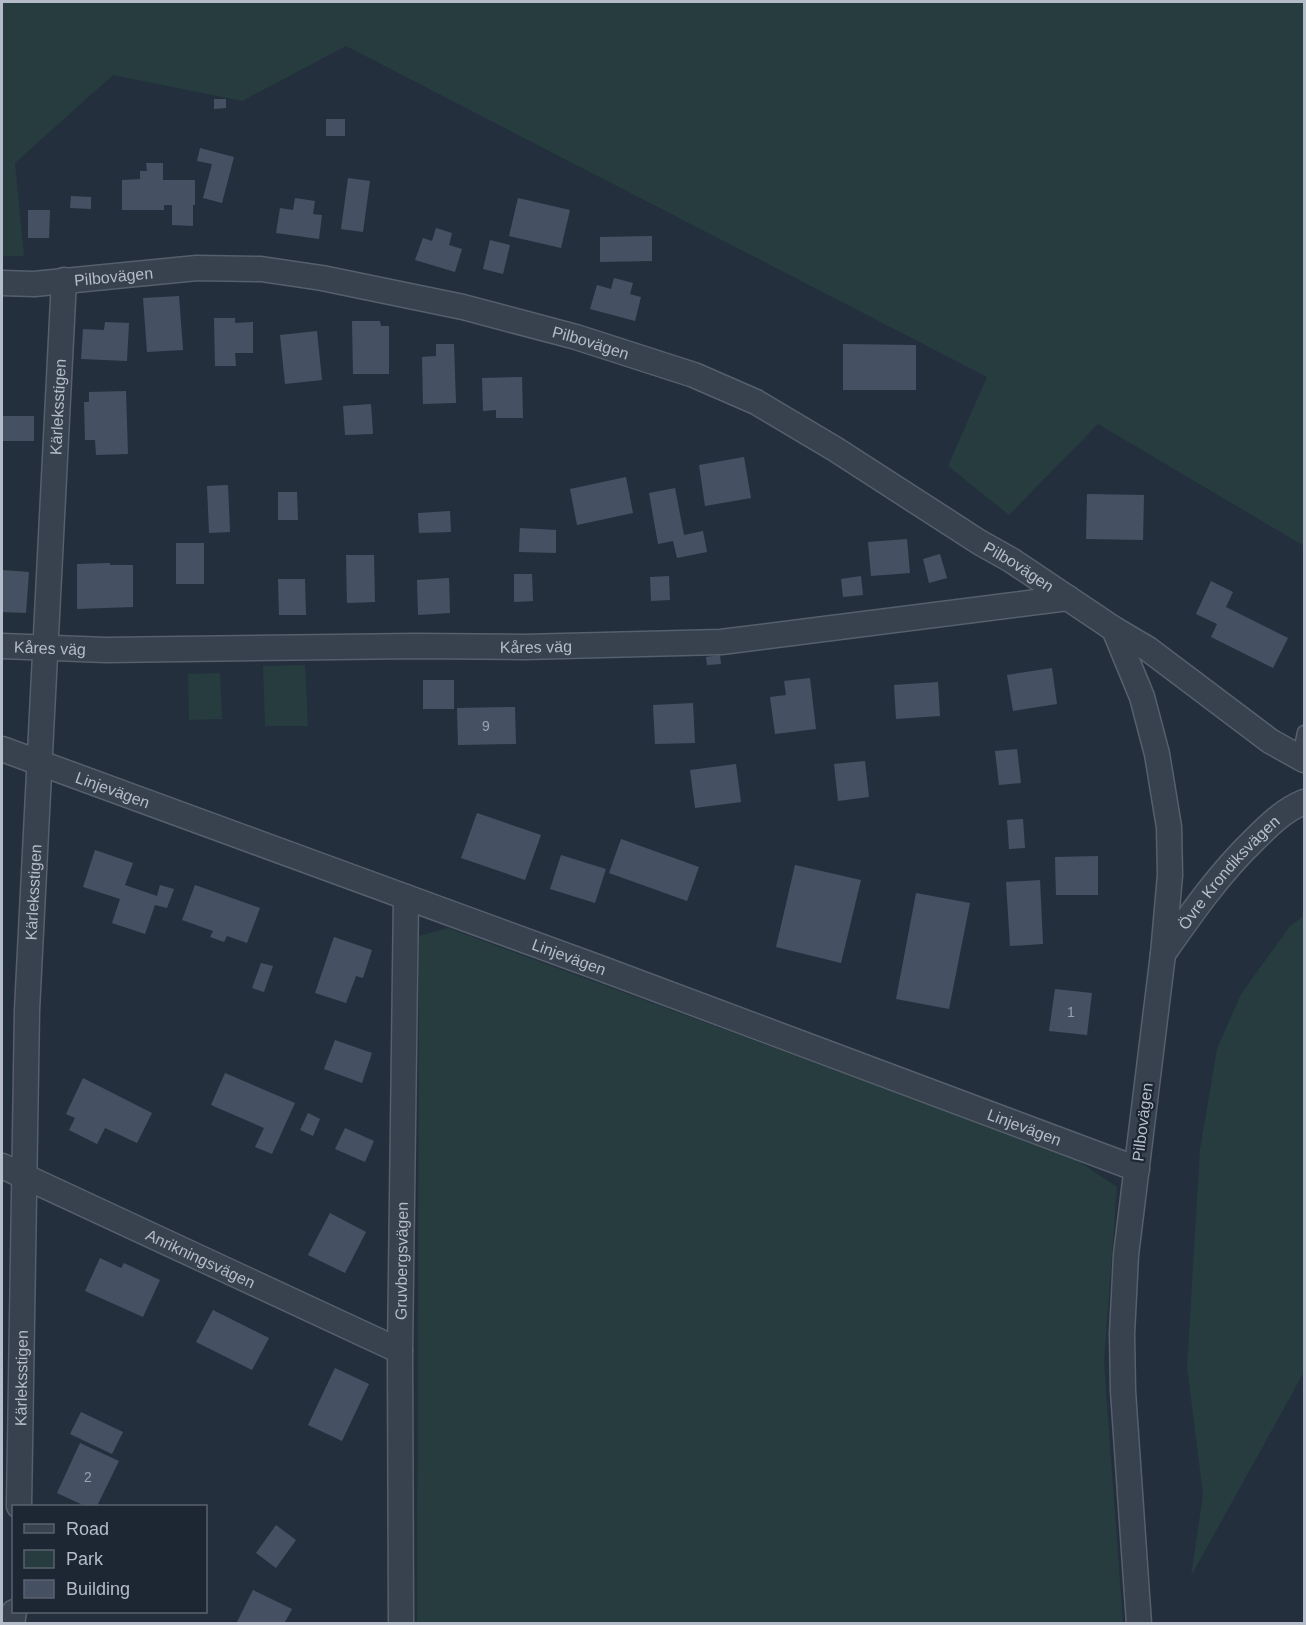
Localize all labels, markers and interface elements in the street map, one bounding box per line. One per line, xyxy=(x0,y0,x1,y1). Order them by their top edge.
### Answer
street label: Pilbovägen xyxy=(73,264,154,289)
street label: Pilbovägen xyxy=(551,323,631,363)
street label: Kärleksstigen xyxy=(47,358,69,455)
street label: Pilbovägen xyxy=(981,539,1057,595)
street label: Kåres väg xyxy=(14,638,86,658)
street label: Kåres väg xyxy=(500,638,572,656)
house number: 9 xyxy=(482,718,490,734)
street label: Linjevägen xyxy=(73,769,152,811)
street label: Övre Krondiksvägen xyxy=(1175,812,1283,933)
street label: Kärleksstigen xyxy=(23,844,44,941)
street label: Linjevägen xyxy=(530,936,608,978)
house number: 1 xyxy=(1067,1004,1075,1020)
street label: Pilbovägen xyxy=(1129,1082,1156,1162)
street label: Linjevägen xyxy=(985,1106,1063,1149)
street label: Gruvbergsvägen xyxy=(392,1202,411,1320)
street label: Anrikningsvägen xyxy=(143,1226,258,1291)
street label: Kärleksstigen xyxy=(12,1330,31,1426)
house number: 2 xyxy=(84,1469,92,1485)
legend xyxy=(12,1505,207,1613)
text: Road xyxy=(66,1519,109,1539)
text: Park xyxy=(66,1549,104,1569)
text: Building xyxy=(66,1579,130,1599)

